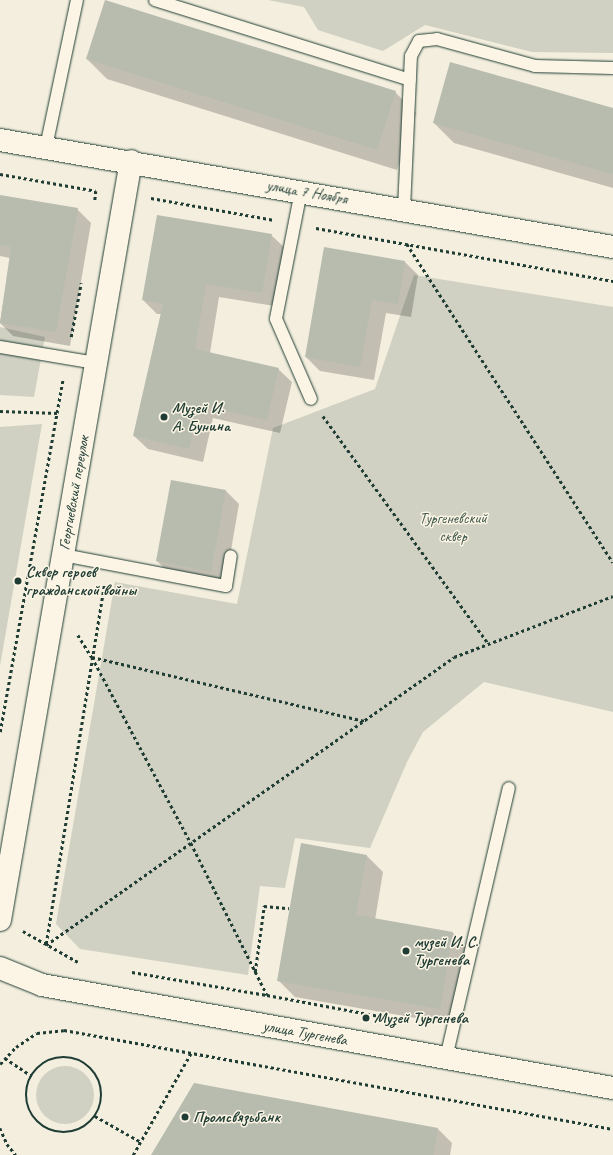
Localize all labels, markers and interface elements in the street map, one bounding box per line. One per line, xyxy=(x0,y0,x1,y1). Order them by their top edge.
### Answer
street label: улица 7 Ноября xyxy=(265,175,349,209)
place label: Музей И. А. Бунина xyxy=(172,398,230,436)
marker: Музей И. А. Бунина xyxy=(159,412,169,422)
street label: Георгиевский переулок xyxy=(54,434,94,552)
park label: Тургеневский сквер xyxy=(419,508,487,546)
place label: Сквер героев гражданской войны xyxy=(26,562,136,600)
marker: Сквер героев гражданской войны xyxy=(13,576,23,586)
place label: музей И. С. Тургенева xyxy=(414,932,478,970)
marker: музей И. С. Тургенева xyxy=(401,946,411,956)
place label: Музей Тургенева xyxy=(374,1008,468,1028)
marker: Музей Тургенева xyxy=(361,1013,371,1023)
street label: улица Тургенева xyxy=(261,1016,349,1050)
place label: Промсвязьбанк xyxy=(193,1107,280,1127)
marker: Промсвязьбанк xyxy=(180,1112,190,1122)

